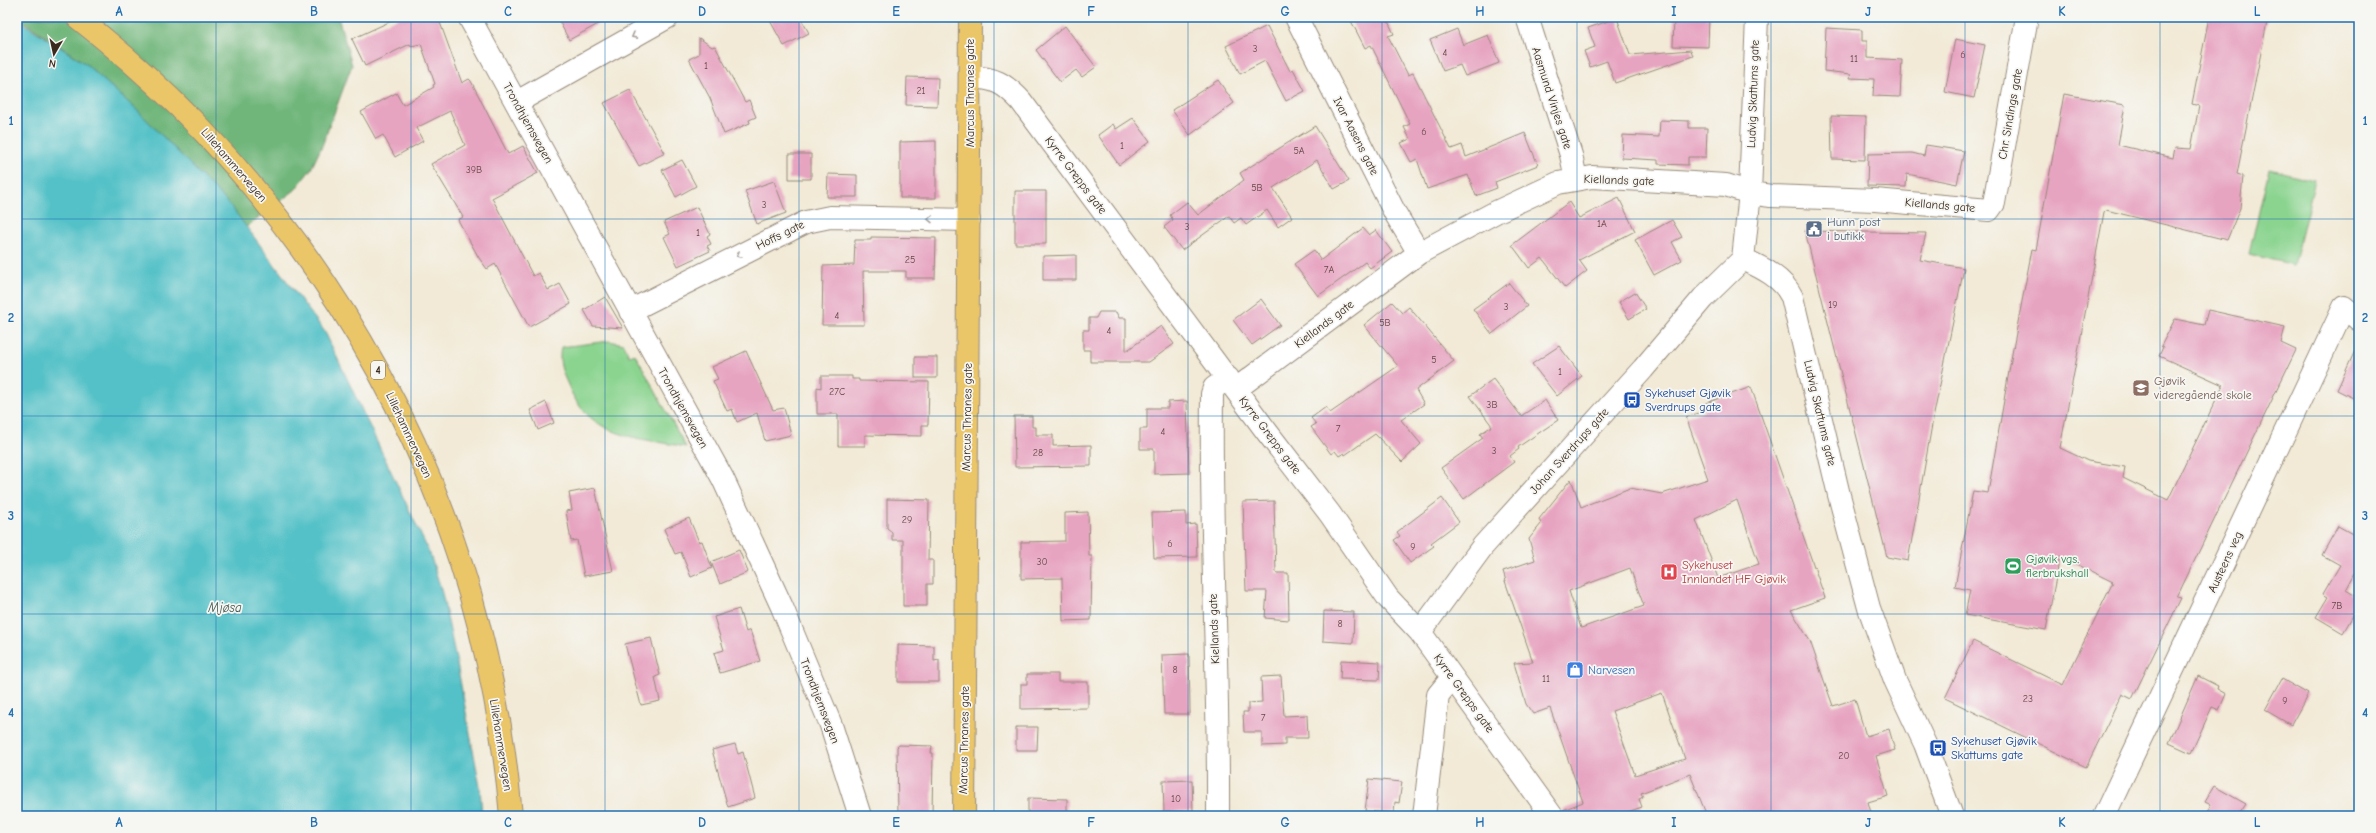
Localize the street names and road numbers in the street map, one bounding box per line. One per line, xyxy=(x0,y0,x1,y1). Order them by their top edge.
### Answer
street label: Marcus Thranes gate xyxy=(963,39,977,147)
street label: Ludvig Skattums gate xyxy=(1744,40,1762,148)
street label: Aasmund Vinjes gate xyxy=(1529,45,1575,151)
street label: Chr. Sindings gate xyxy=(1995,68,2025,160)
street label: Trondhjemsvegen xyxy=(500,80,556,166)
street label: Ivar Aasens gate xyxy=(1330,95,1382,177)
street label: Lillehammervegen xyxy=(198,125,270,205)
street label: Kyrre Grepps gate xyxy=(1042,133,1110,217)
street label: Kiellands gate xyxy=(1583,172,1655,188)
street label: Kiellands gate xyxy=(1904,195,1976,215)
street label: Hoffs gate xyxy=(753,217,807,253)
street label: Kiellands gate xyxy=(1292,297,1356,351)
street label: Ludvig Skattums gate xyxy=(1801,359,1839,467)
road number: 4 xyxy=(371,361,385,379)
street label: Marcus Thranes gate xyxy=(959,363,975,471)
street label: Trondhjemsvegen xyxy=(655,365,711,451)
street label: Lillehammervegen xyxy=(383,390,435,480)
street label: Kyrre Grepps gate xyxy=(1236,393,1304,477)
street label: Johan Sverdrups gate xyxy=(1527,405,1611,497)
street label: Austeens veg xyxy=(2205,529,2245,595)
street label: Kiellands gate xyxy=(1206,593,1222,665)
street label: Kyrre Grepps gate xyxy=(1431,651,1497,735)
street label: Trondhjemsvegen xyxy=(797,656,843,746)
street label: Marcus Thranes gate xyxy=(956,686,972,794)
street label: Lillehammervegen xyxy=(487,698,515,792)

